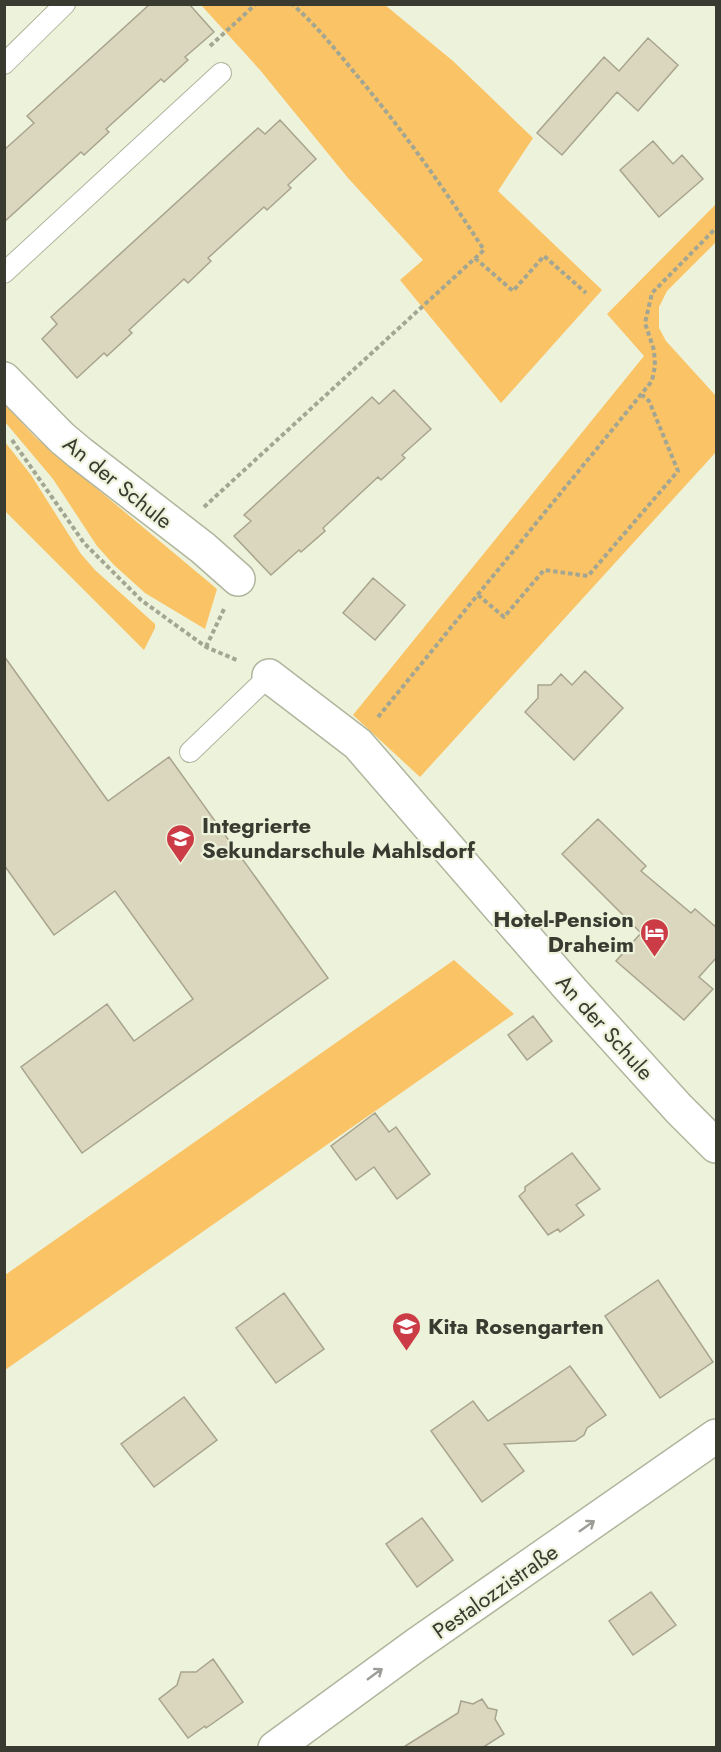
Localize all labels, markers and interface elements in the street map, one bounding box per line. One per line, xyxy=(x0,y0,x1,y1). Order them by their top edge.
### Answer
street label: An der Schule xyxy=(56,428,180,536)
place label: Integrierte Sekundarschule Mahlsdorf xyxy=(202,809,476,866)
school or university icon: Integrierte Sekundarschule Mahlsdorf xyxy=(165,822,197,864)
place label: Hotel-Pension Draheim xyxy=(493,903,634,960)
hotel icon: Hotel-Pension Draheim xyxy=(639,916,671,958)
street label: An der Schule xyxy=(549,967,661,1087)
school or university icon: Kita Rosengarten xyxy=(391,1310,423,1352)
place label: Kita Rosengarten xyxy=(428,1310,604,1342)
one-way arrow xyxy=(578,1520,594,1532)
street label: Pestalozzistraße xyxy=(426,1536,564,1646)
one-way arrow xyxy=(367,1668,383,1680)

